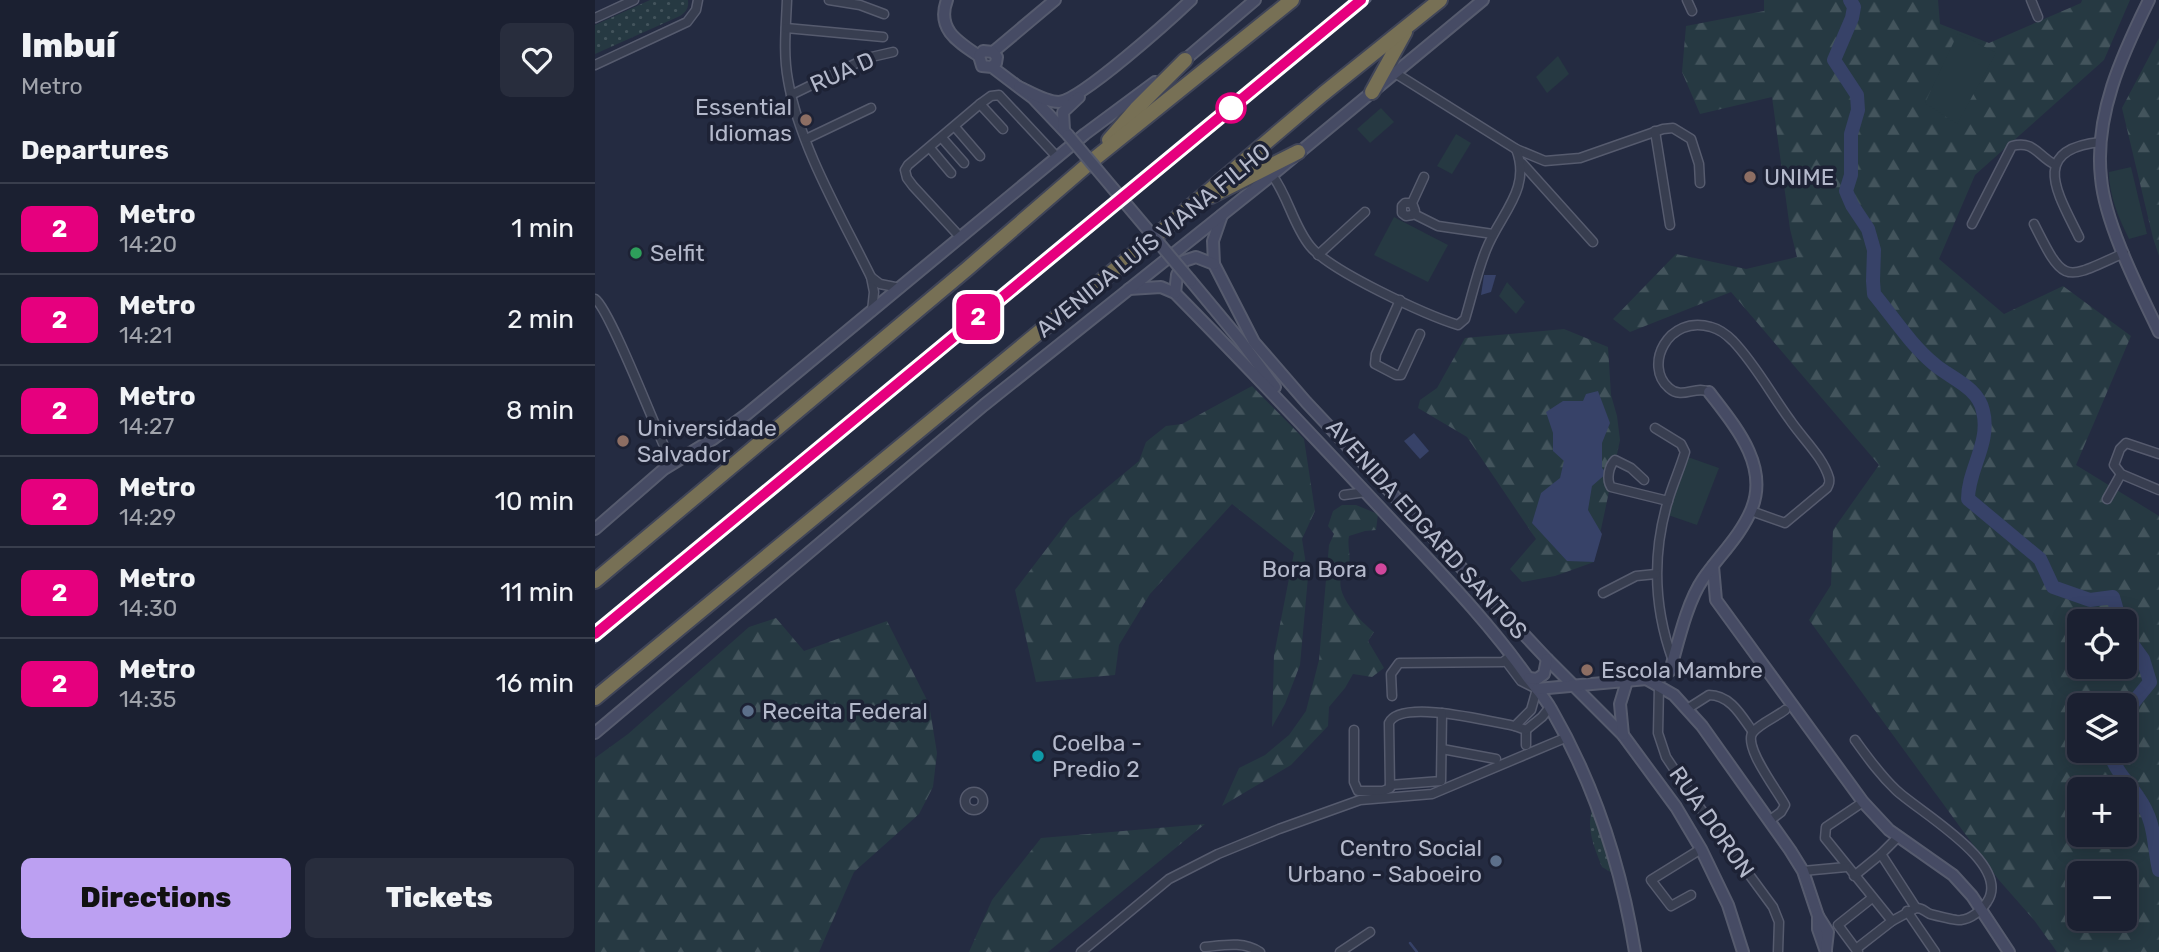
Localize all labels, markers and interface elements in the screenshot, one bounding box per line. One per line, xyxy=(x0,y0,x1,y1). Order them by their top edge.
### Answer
button: heart xyxy=(500,23,574,97)
text: Imbuí xyxy=(21,26,116,65)
street label: RUA D xyxy=(806,46,878,98)
text: Metro xyxy=(21,72,83,100)
place label: Essential Idiomas xyxy=(695,93,792,147)
unlabelled marker xyxy=(1216,93,1246,123)
marker: Essential Idiomas xyxy=(798,112,814,128)
text: Departures xyxy=(21,135,169,166)
street label: AVENIDA LUÍS VIANA FILHO xyxy=(1030,137,1276,343)
place label: UNIME xyxy=(1764,163,1835,191)
marker: UNIME xyxy=(1742,169,1758,185)
text: Metro xyxy=(119,199,196,230)
text: 1 min xyxy=(511,213,574,244)
text: 2 xyxy=(52,215,67,243)
text: 14:20 xyxy=(119,230,177,258)
place label: Selfit xyxy=(650,239,704,267)
marker: Selfit xyxy=(628,245,644,261)
text: Metro xyxy=(119,290,196,321)
line badge: 2 xyxy=(955,294,1001,340)
text: 2 xyxy=(970,303,986,331)
text: 2 min xyxy=(507,304,574,335)
text: 2 xyxy=(52,306,67,334)
text: 14:21 xyxy=(119,321,172,349)
text: Metro xyxy=(119,381,196,412)
text: 8 min xyxy=(506,395,574,426)
text: 2 xyxy=(52,397,67,425)
text: 14:27 xyxy=(119,412,174,440)
street label: AVENIDA EDGARD SANTOS xyxy=(1321,413,1533,645)
place label: Universidade Salvador xyxy=(637,414,777,468)
marker: Universidade Salvador xyxy=(615,433,631,449)
text: Metro xyxy=(119,472,196,503)
text: 10 min xyxy=(495,486,574,517)
text: 2 xyxy=(52,488,67,516)
text: 14:29 xyxy=(119,503,176,531)
place label: Bora Bora xyxy=(1262,555,1367,583)
marker: Bora Bora xyxy=(1373,561,1389,577)
text: Metro xyxy=(119,563,196,594)
text: 11 min xyxy=(500,577,574,608)
text: 2 xyxy=(52,579,67,607)
text: 14:30 xyxy=(119,594,177,622)
map controls xyxy=(2067,609,2137,931)
button: locate xyxy=(2067,609,2137,679)
text: Metro xyxy=(119,654,196,685)
place label: Escola Mambre xyxy=(1601,656,1763,684)
marker: Escola Mambre xyxy=(1579,662,1595,678)
text: 16 min xyxy=(496,668,574,699)
text: 2 xyxy=(52,670,67,698)
text: 14:35 xyxy=(119,685,177,713)
button: layers xyxy=(2067,693,2137,763)
place label: Receita Federal xyxy=(762,697,928,725)
marker: Receita Federal xyxy=(740,703,756,719)
place label: Coelba - Predio 2 xyxy=(1052,729,1142,783)
marker: Coelba - Predio 2 xyxy=(1030,748,1046,764)
street label: RUA DORON xyxy=(1663,761,1761,883)
button: + xyxy=(2067,777,2137,847)
place label: Centro Social Urbano - Saboeiro xyxy=(1287,834,1482,888)
marker: Centro Social Urbano - Saboeiro xyxy=(1488,853,1504,869)
button: Directions xyxy=(21,858,291,938)
button: Tickets xyxy=(305,858,574,938)
button: − xyxy=(2067,861,2137,931)

